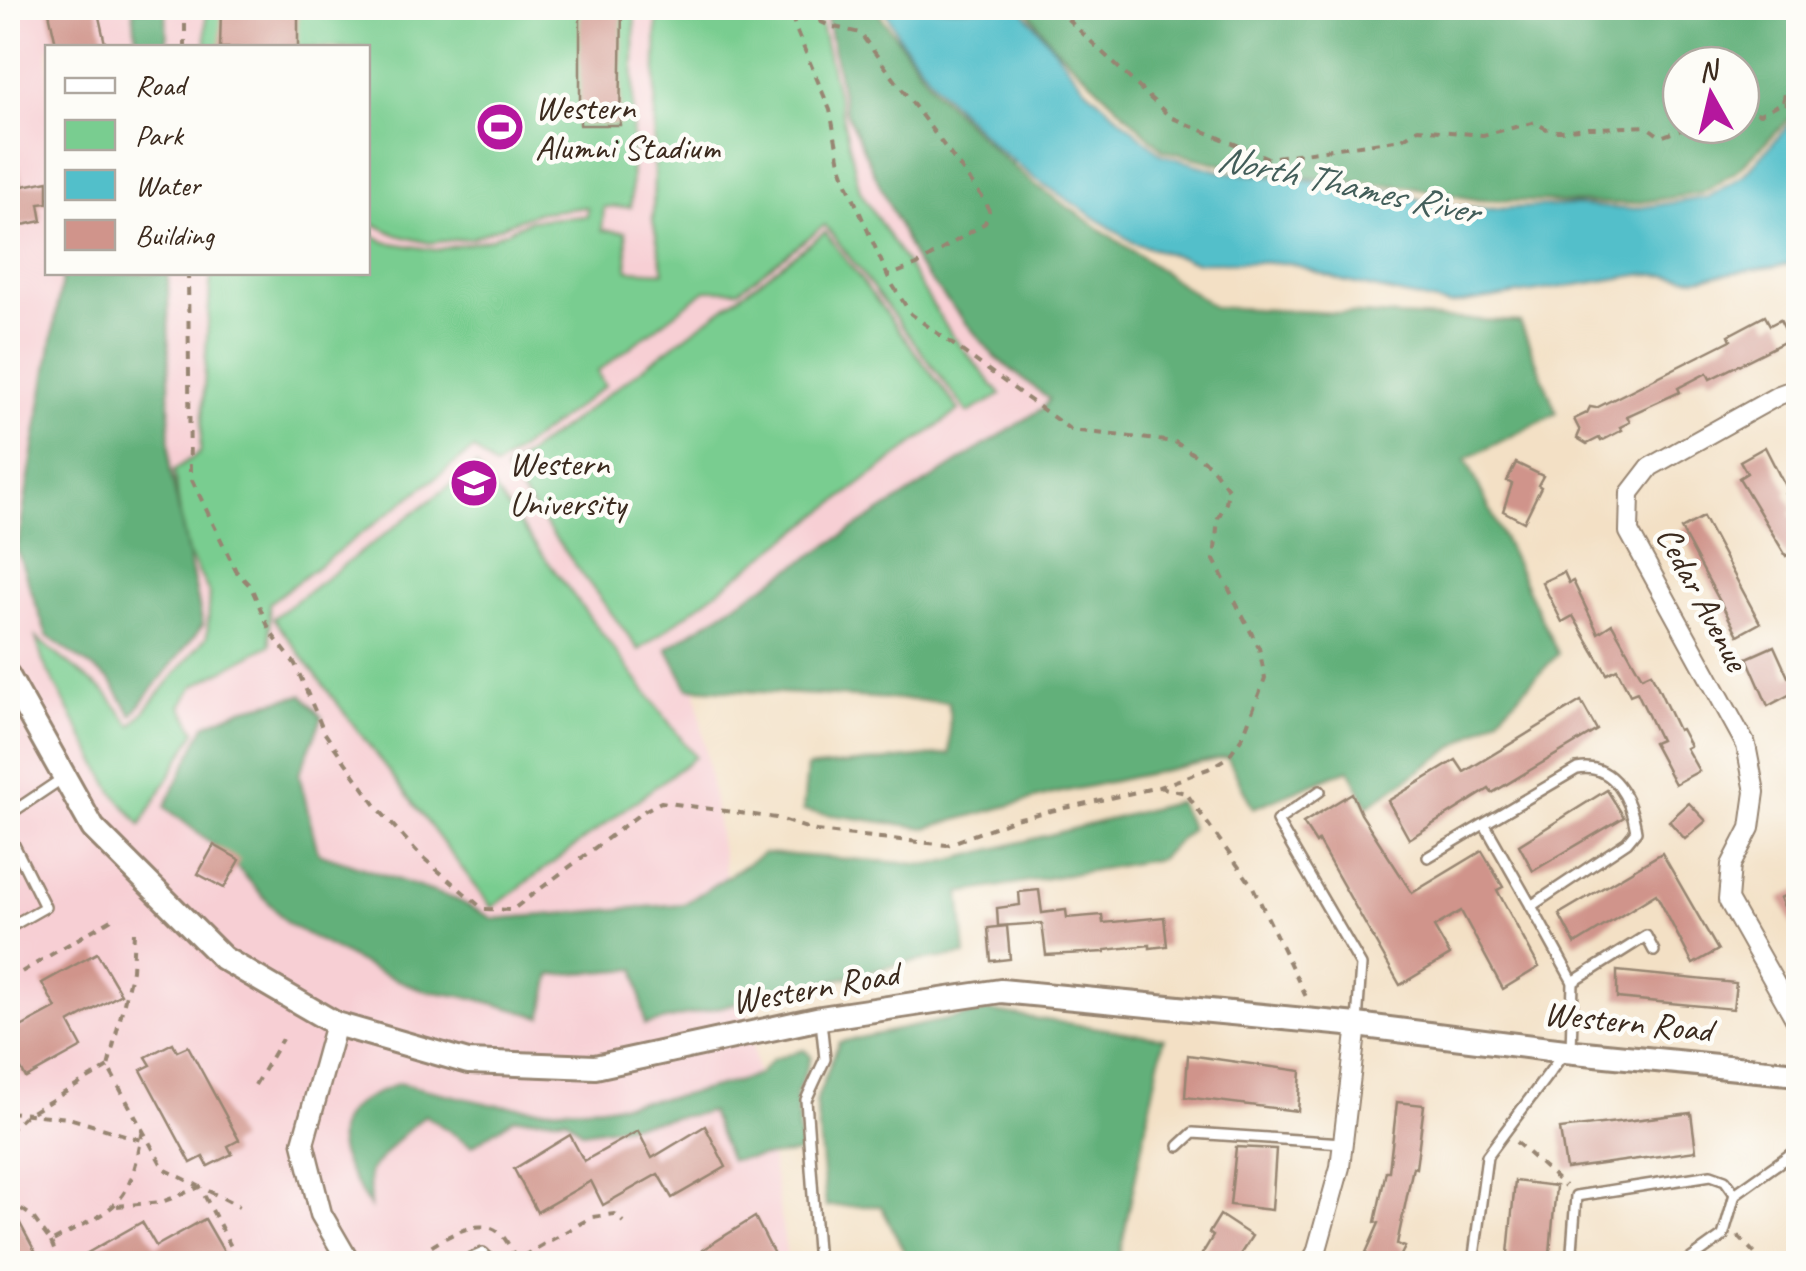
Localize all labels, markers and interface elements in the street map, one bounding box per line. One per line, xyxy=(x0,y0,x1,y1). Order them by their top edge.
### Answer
legend xyxy=(45,45,370,275)
north arrow xyxy=(1661,45,1761,145)
text: N xyxy=(1697,52,1723,89)
text: Road xyxy=(135,66,189,104)
place label: Western Alumni Stadium xyxy=(535,85,722,170)
sports icon: Western Alumni Stadium xyxy=(474,101,526,153)
text: Park xyxy=(135,116,185,154)
water label: North Thames River xyxy=(1214,134,1487,236)
text: Water xyxy=(135,166,202,204)
text: Building xyxy=(135,216,215,254)
place label: Western University xyxy=(509,441,629,526)
school or university icon: Western University xyxy=(448,457,500,509)
street label: Cedar Avenue xyxy=(1646,518,1761,680)
street label: Western Road xyxy=(728,950,907,1024)
street label: Western Road xyxy=(1542,990,1719,1053)

